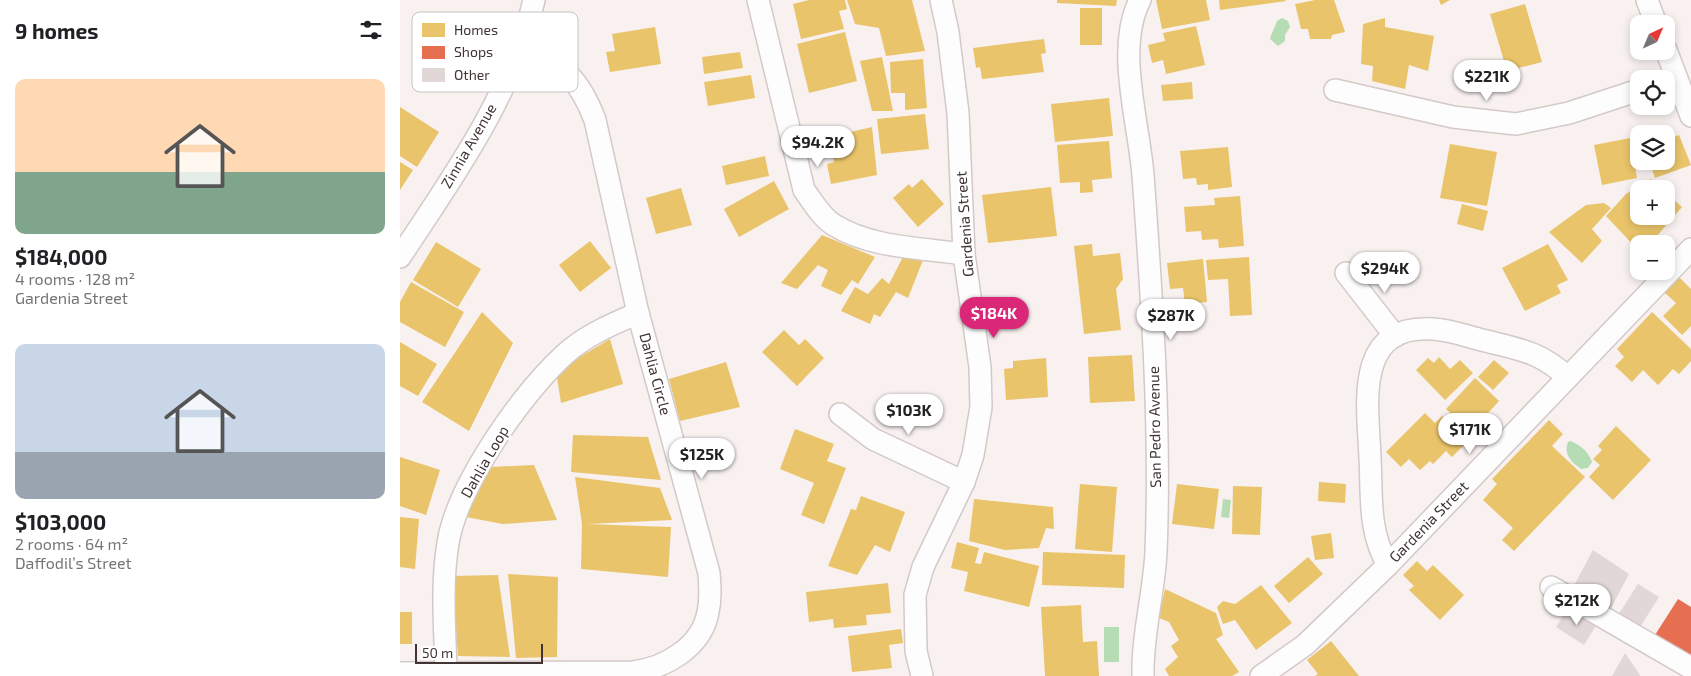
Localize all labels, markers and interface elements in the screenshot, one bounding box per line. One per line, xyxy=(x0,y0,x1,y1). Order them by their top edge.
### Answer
legend xyxy=(412,12,578,92)
north arrow xyxy=(1630,15,1675,60)
map controls xyxy=(1630,15,1675,280)
icon: filters xyxy=(357,16,385,44)
text: 9 homes xyxy=(15,18,98,43)
text: Homes xyxy=(454,21,498,38)
text: Shops xyxy=(454,43,493,60)
pin: $221K xyxy=(1452,59,1522,102)
text: Other xyxy=(454,66,490,83)
text: $221K xyxy=(1465,66,1509,85)
button: locate xyxy=(1630,70,1675,115)
street label: Zinnia Avenue xyxy=(437,100,500,191)
icon: home xyxy=(155,111,245,201)
button: layers xyxy=(1630,125,1675,170)
pin: $94.2K xyxy=(777,126,859,168)
text: $94.2K xyxy=(792,132,844,151)
street label: Gardenia Street xyxy=(951,170,977,278)
button: + xyxy=(1630,180,1675,225)
button: − xyxy=(1630,235,1675,280)
text: $184,000 xyxy=(15,244,108,269)
pin: $294K xyxy=(1350,252,1420,294)
text: $294K xyxy=(1361,258,1409,277)
text: 4 rooms · 128 m² xyxy=(15,269,135,288)
text: Gardenia Street xyxy=(15,288,128,307)
pin: $184K xyxy=(959,296,1029,339)
pin: $287K xyxy=(1136,298,1206,341)
text: $184K xyxy=(971,303,1017,322)
text: $287K xyxy=(1147,305,1195,324)
street label: Dahlia Circle xyxy=(636,331,676,417)
street label: San Pedro Avenue xyxy=(1144,366,1164,488)
icon: home xyxy=(155,376,245,466)
pin: $103K xyxy=(874,394,944,436)
text: $103K xyxy=(886,400,932,419)
pin: $171K xyxy=(1435,412,1505,455)
text: $171K xyxy=(1449,419,1491,438)
street label: Dahlia Loop xyxy=(456,422,512,501)
pin: $125K xyxy=(667,438,737,480)
text: $125K xyxy=(680,444,724,463)
street label: Gardenia Street xyxy=(1385,477,1472,566)
text: $103,000 xyxy=(15,509,106,534)
text: 2 rooms · 64 m² xyxy=(15,534,128,553)
text: Daffodil’s Street xyxy=(15,553,132,572)
pin: $212K xyxy=(1542,584,1612,626)
text: $212K xyxy=(1555,590,1599,609)
scale bar xyxy=(415,641,542,664)
text: 50 m xyxy=(422,644,453,661)

